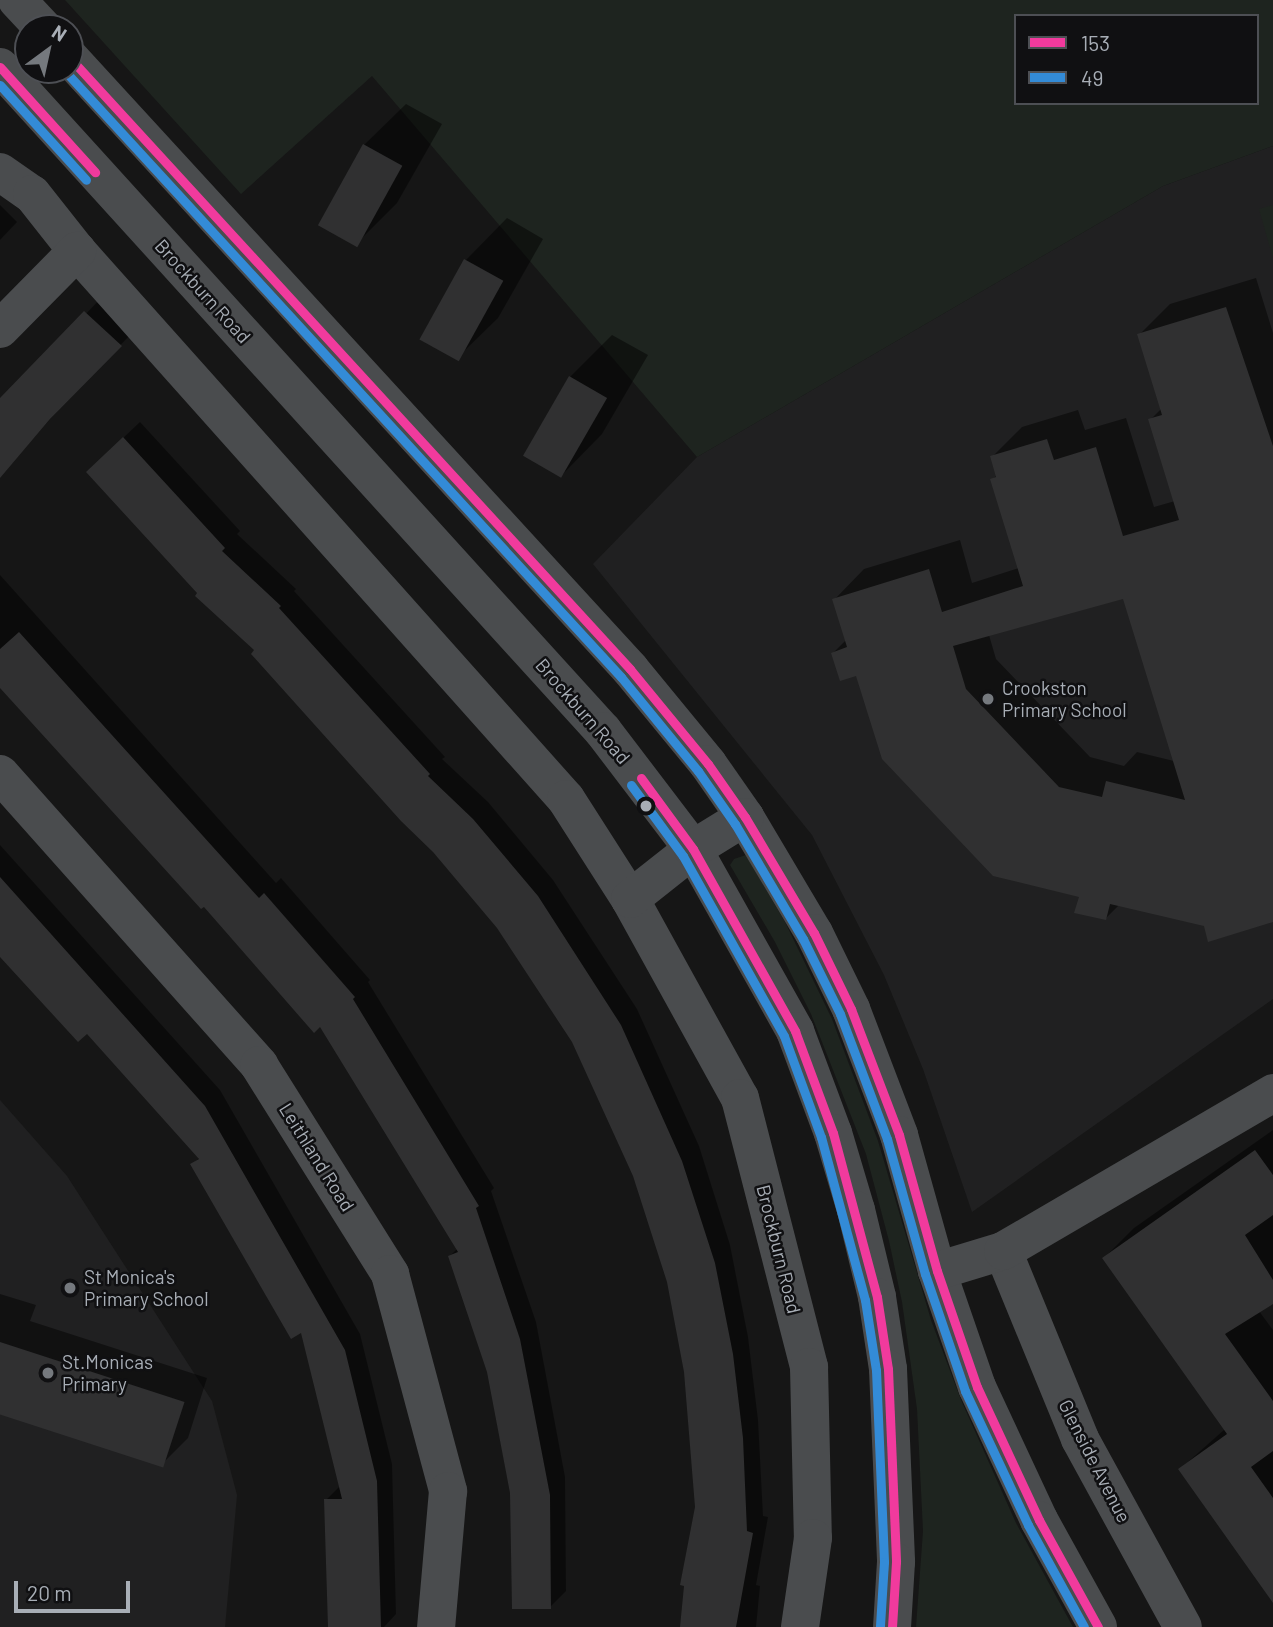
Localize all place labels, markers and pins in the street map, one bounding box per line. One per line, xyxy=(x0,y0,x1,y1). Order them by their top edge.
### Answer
place label: Crookston Primary School xyxy=(1002,677,1127,721)
marker: Crookston Primary School xyxy=(980,691,996,707)
unlabelled marker xyxy=(639,799,653,813)
place label: St Monica's Primary School xyxy=(84,1266,209,1310)
marker: St Monica's Primary School xyxy=(62,1280,78,1296)
place label: St.Monicas Primary xyxy=(62,1351,153,1395)
marker: St.Monicas Primary xyxy=(40,1365,56,1381)

